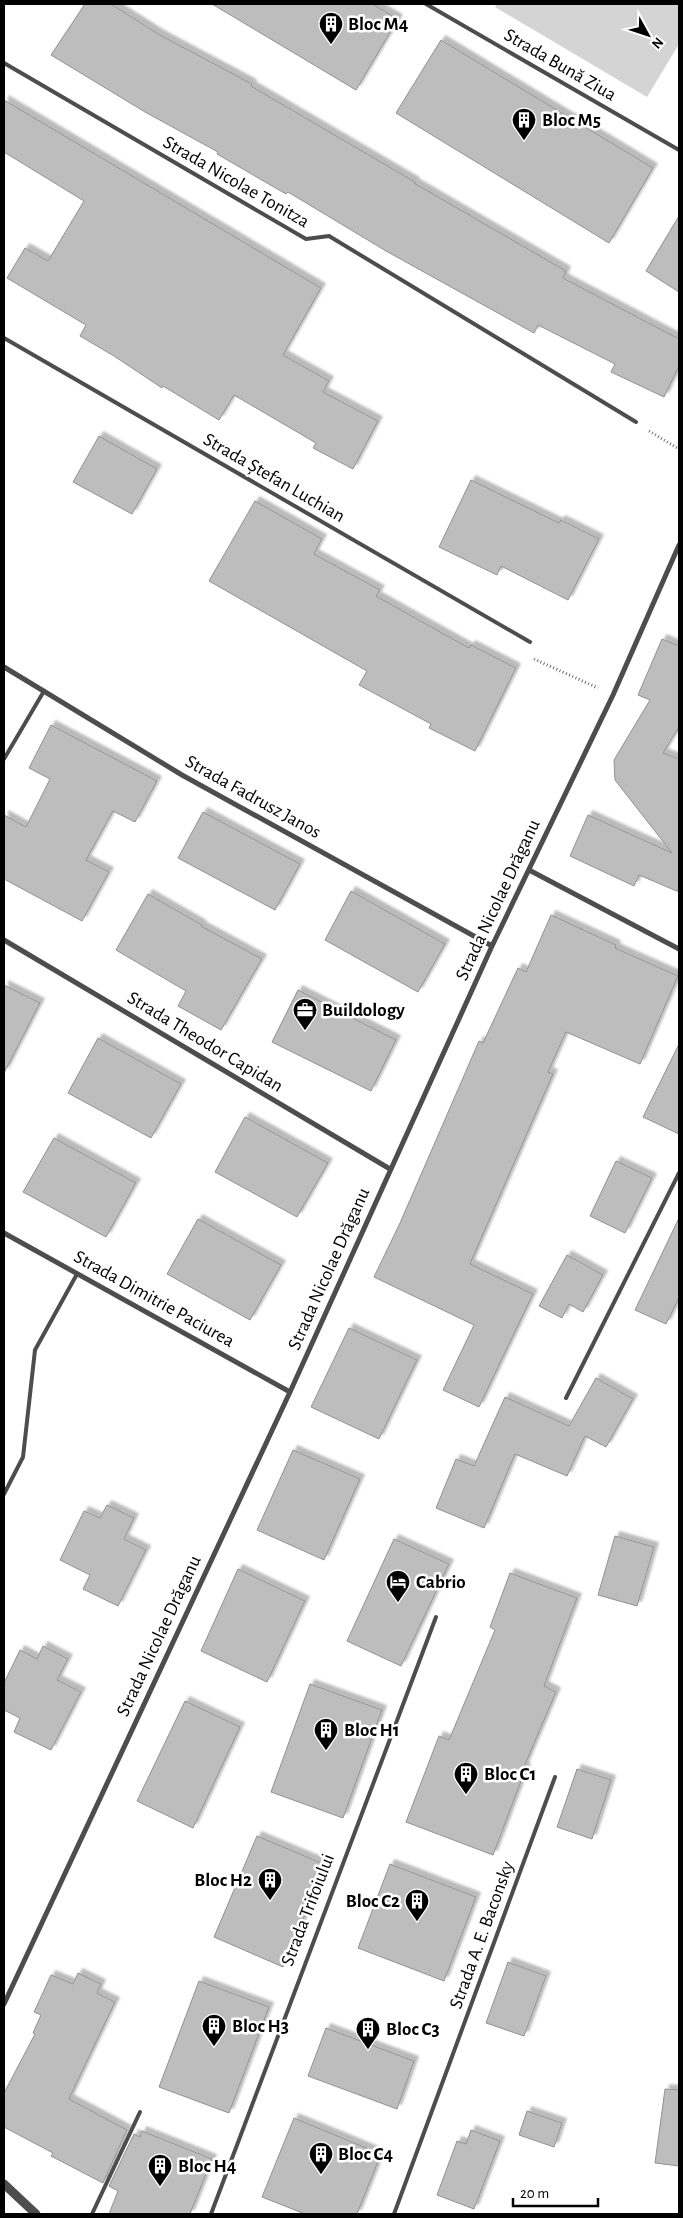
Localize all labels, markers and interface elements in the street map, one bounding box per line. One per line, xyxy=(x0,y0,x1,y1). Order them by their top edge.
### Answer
north arrow xyxy=(623,10,673,60)
building icon: Bloc M4 xyxy=(318,11,344,45)
place label: Bloc M4 xyxy=(348,15,409,34)
street label: Strada Bună Ziua xyxy=(501,25,620,105)
text: N xyxy=(649,34,666,51)
building icon: Bloc M5 xyxy=(511,107,537,141)
place label: Bloc M5 xyxy=(542,111,601,130)
street label: Strada Nicolae Tonitza xyxy=(160,132,313,232)
street label: Strada Ștefan Luchian xyxy=(200,430,348,527)
street label: Strada Fadrusz Janos xyxy=(182,752,324,842)
street label: Strada Nicolae Drăganu xyxy=(452,816,544,983)
street label: Strada Theodor Capidan xyxy=(124,988,286,1096)
office icon: Buildology xyxy=(292,997,318,1031)
place label: Buildology xyxy=(322,1001,405,1020)
street label: Strada Nicolae Drăganu xyxy=(285,1185,373,1353)
street label: Strada Dimitrie Paciurea xyxy=(71,1247,238,1351)
street label: Strada Nicolae Drăganu xyxy=(113,1552,205,1719)
hotel icon: Cabrio xyxy=(385,1569,411,1603)
place label: Cabrio xyxy=(416,1573,466,1592)
building icon: Bloc H1 xyxy=(313,1717,339,1751)
place label: Bloc H1 xyxy=(344,1721,400,1740)
building icon: Bloc C1 xyxy=(453,1761,479,1795)
place label: Bloc C1 xyxy=(484,1765,536,1784)
street label: Strada Trifoiului xyxy=(278,1851,338,1969)
street label: Strada A. E. Baconsky xyxy=(446,1859,518,2011)
building icon: Bloc H2 xyxy=(257,1867,283,1901)
place label: Bloc H2 xyxy=(194,1871,252,1890)
building icon: Bloc C2 xyxy=(404,1888,430,1922)
place label: Bloc C2 xyxy=(346,1892,400,1911)
building icon: Bloc H3 xyxy=(201,2013,227,2047)
building icon: Bloc C3 xyxy=(355,2016,381,2050)
place label: Bloc H3 xyxy=(232,2017,289,2036)
place label: Bloc C3 xyxy=(386,2020,440,2039)
building icon: Bloc C4 xyxy=(308,2141,334,2175)
place label: Bloc C4 xyxy=(338,2145,393,2164)
building icon: Bloc H4 xyxy=(147,2153,173,2187)
place label: Bloc H4 xyxy=(178,2157,237,2176)
scale bar xyxy=(513,2176,598,2208)
text: 20 m xyxy=(520,2186,549,2201)

